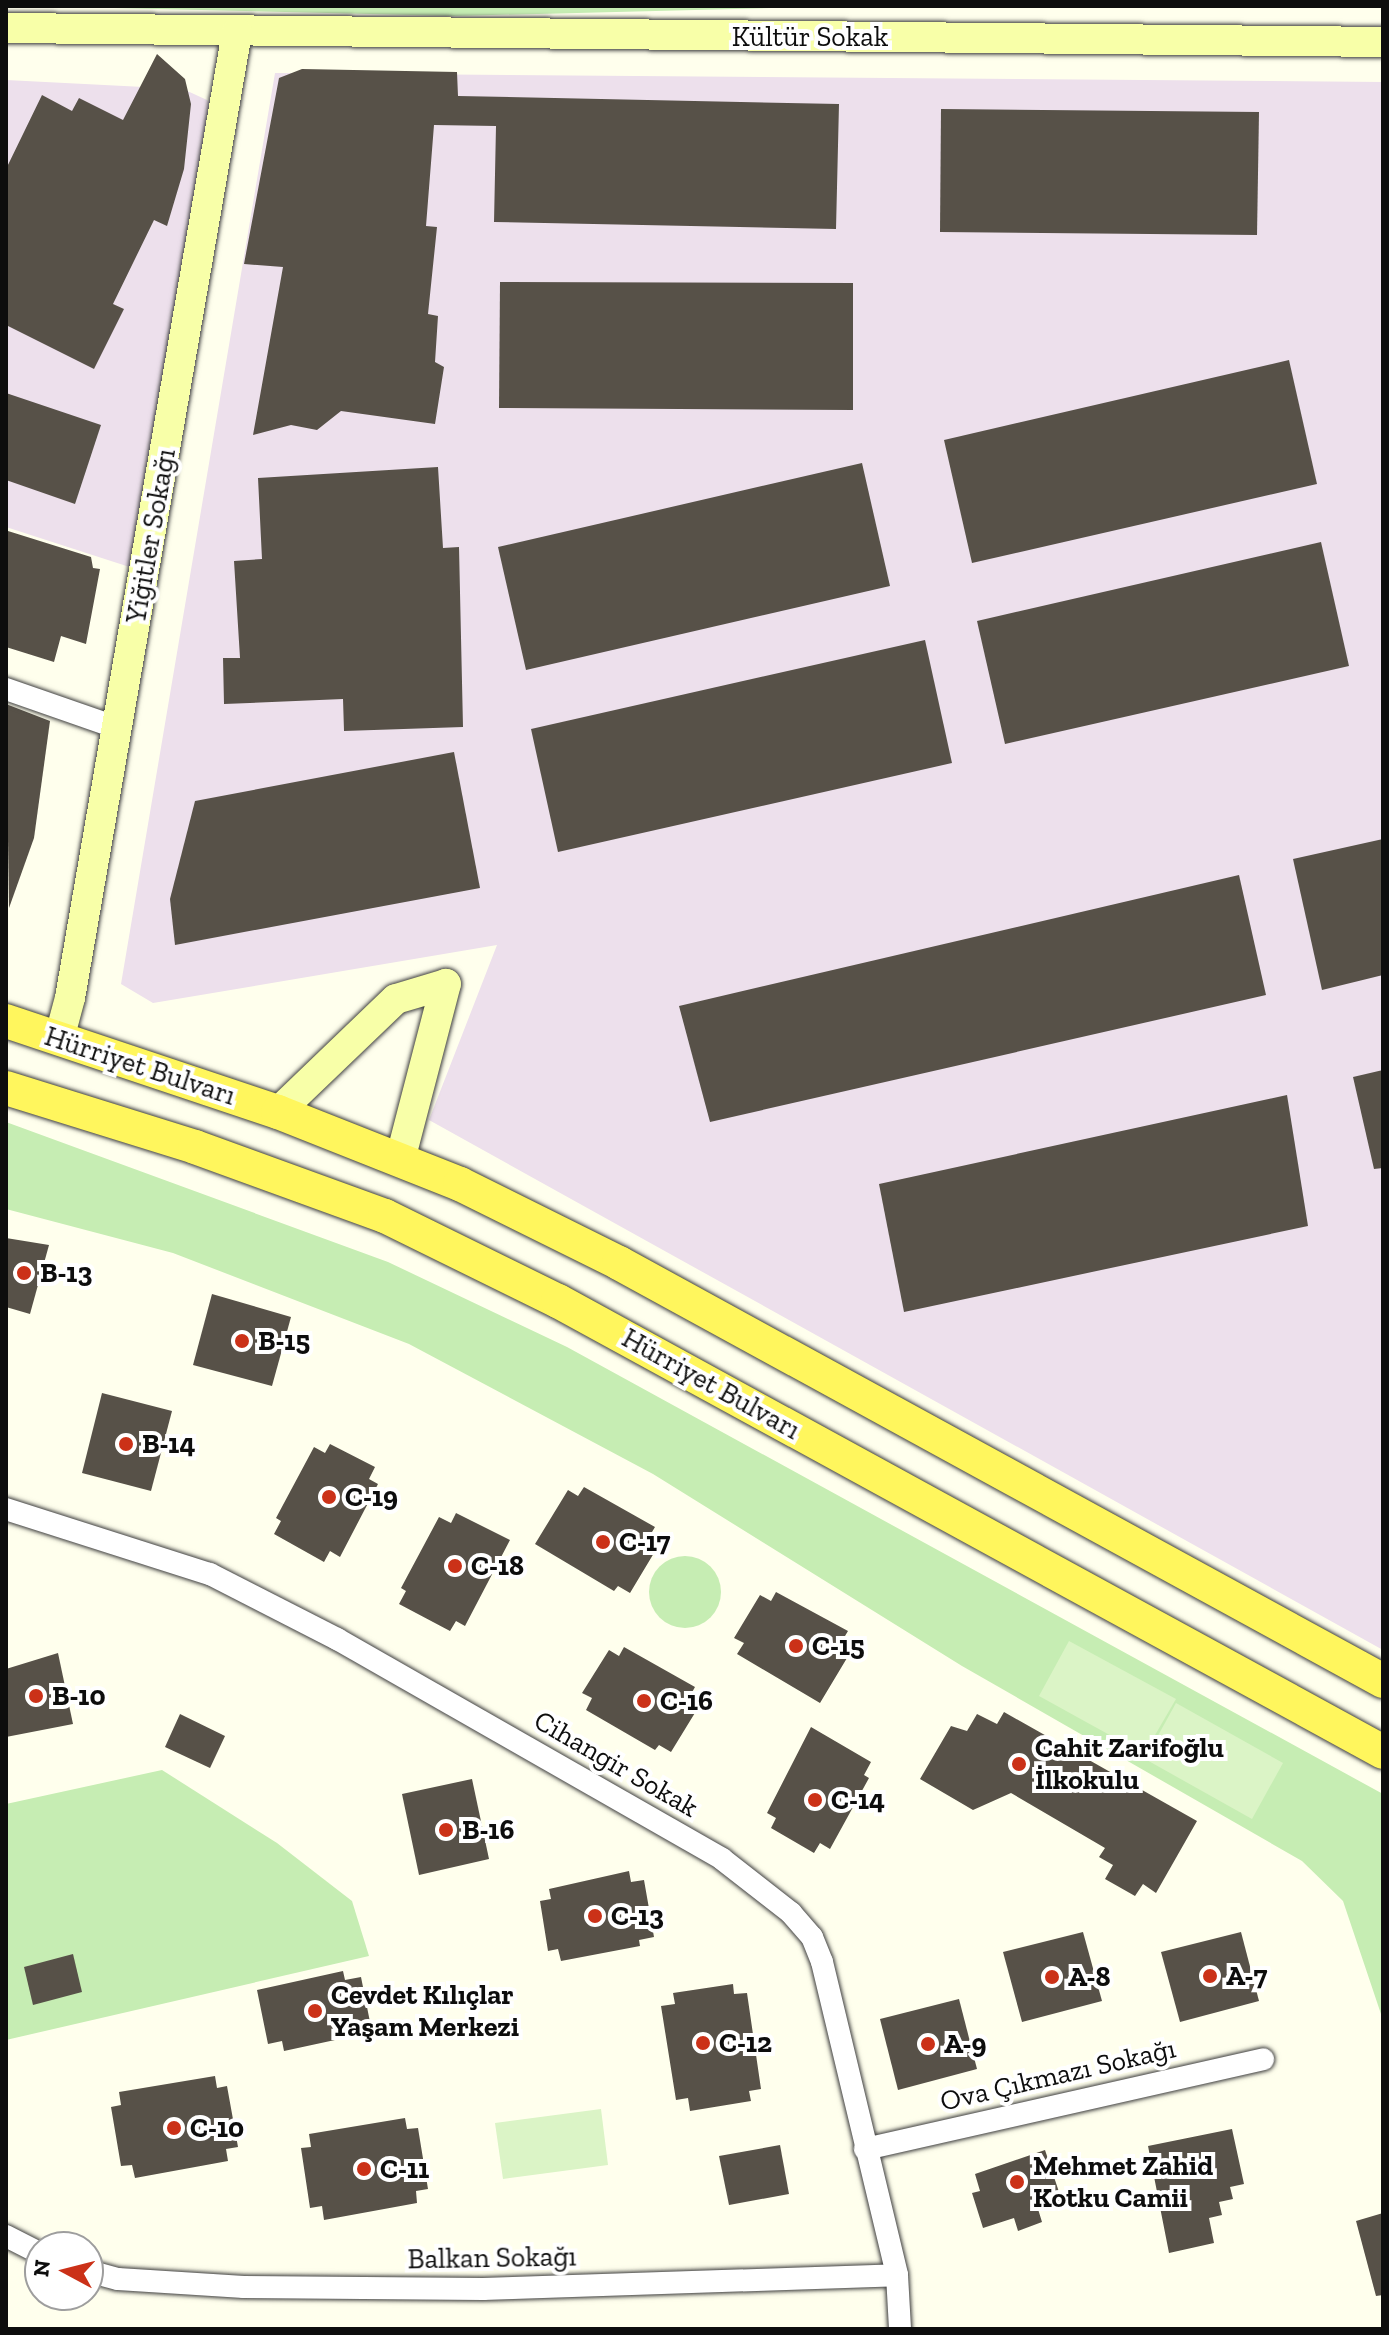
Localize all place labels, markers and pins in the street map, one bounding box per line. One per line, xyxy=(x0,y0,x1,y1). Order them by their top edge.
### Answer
place label: B-13 xyxy=(40,1256,92,1290)
marker: B-13 xyxy=(15,1264,33,1282)
place label: B-15 xyxy=(258,1324,310,1358)
marker: B-15 xyxy=(233,1332,251,1350)
place label: B-14 xyxy=(142,1427,195,1461)
marker: B-14 xyxy=(117,1435,135,1453)
place label: C-19 xyxy=(345,1480,398,1514)
marker: C-19 xyxy=(320,1488,338,1506)
place label: C-17 xyxy=(619,1525,670,1559)
marker: C-17 xyxy=(594,1533,612,1551)
place label: C-18 xyxy=(471,1549,524,1583)
marker: C-18 xyxy=(446,1557,464,1575)
place label: C-15 xyxy=(812,1629,865,1663)
marker: C-15 xyxy=(787,1637,805,1655)
place label: B-10 xyxy=(52,1679,106,1713)
place label: C-16 xyxy=(660,1684,713,1718)
marker: B-10 xyxy=(27,1687,45,1705)
marker: C-16 xyxy=(635,1692,653,1710)
place label: Cahit Zarifoğlu İlkokulu xyxy=(1035,1731,1224,1797)
marker: Cahit Zarifoğlu İlkokulu xyxy=(1010,1755,1028,1773)
place label: C-14 xyxy=(831,1783,885,1817)
marker: C-14 xyxy=(806,1791,824,1809)
place label: B-16 xyxy=(462,1813,514,1847)
marker: B-16 xyxy=(437,1821,455,1839)
place label: C-13 xyxy=(611,1899,664,1933)
marker: C-13 xyxy=(586,1907,604,1925)
place label: A-7 xyxy=(1226,1959,1267,1993)
place label: A-8 xyxy=(1068,1960,1111,1994)
marker: A-7 xyxy=(1201,1967,1219,1985)
marker: A-8 xyxy=(1043,1968,1061,1986)
place label: Cevdet Kılıçlar Yaşam Merkezi xyxy=(331,1978,519,2044)
marker: Cevdet Kılıçlar Yaşam Merkezi xyxy=(306,2002,324,2020)
place label: C-12 xyxy=(719,2026,772,2060)
place label: A-9 xyxy=(944,2027,986,2061)
marker: C-12 xyxy=(694,2034,712,2052)
marker: A-9 xyxy=(919,2035,937,2053)
place label: C-10 xyxy=(190,2111,244,2145)
marker: C-10 xyxy=(165,2119,183,2137)
place label: Mehmet Zahid Kotku Camii xyxy=(1033,2149,1213,2215)
place label: C-11 xyxy=(380,2152,429,2186)
marker: C-11 xyxy=(355,2160,373,2178)
marker: Mehmet Zahid Kotku Camii xyxy=(1008,2173,1026,2191)

